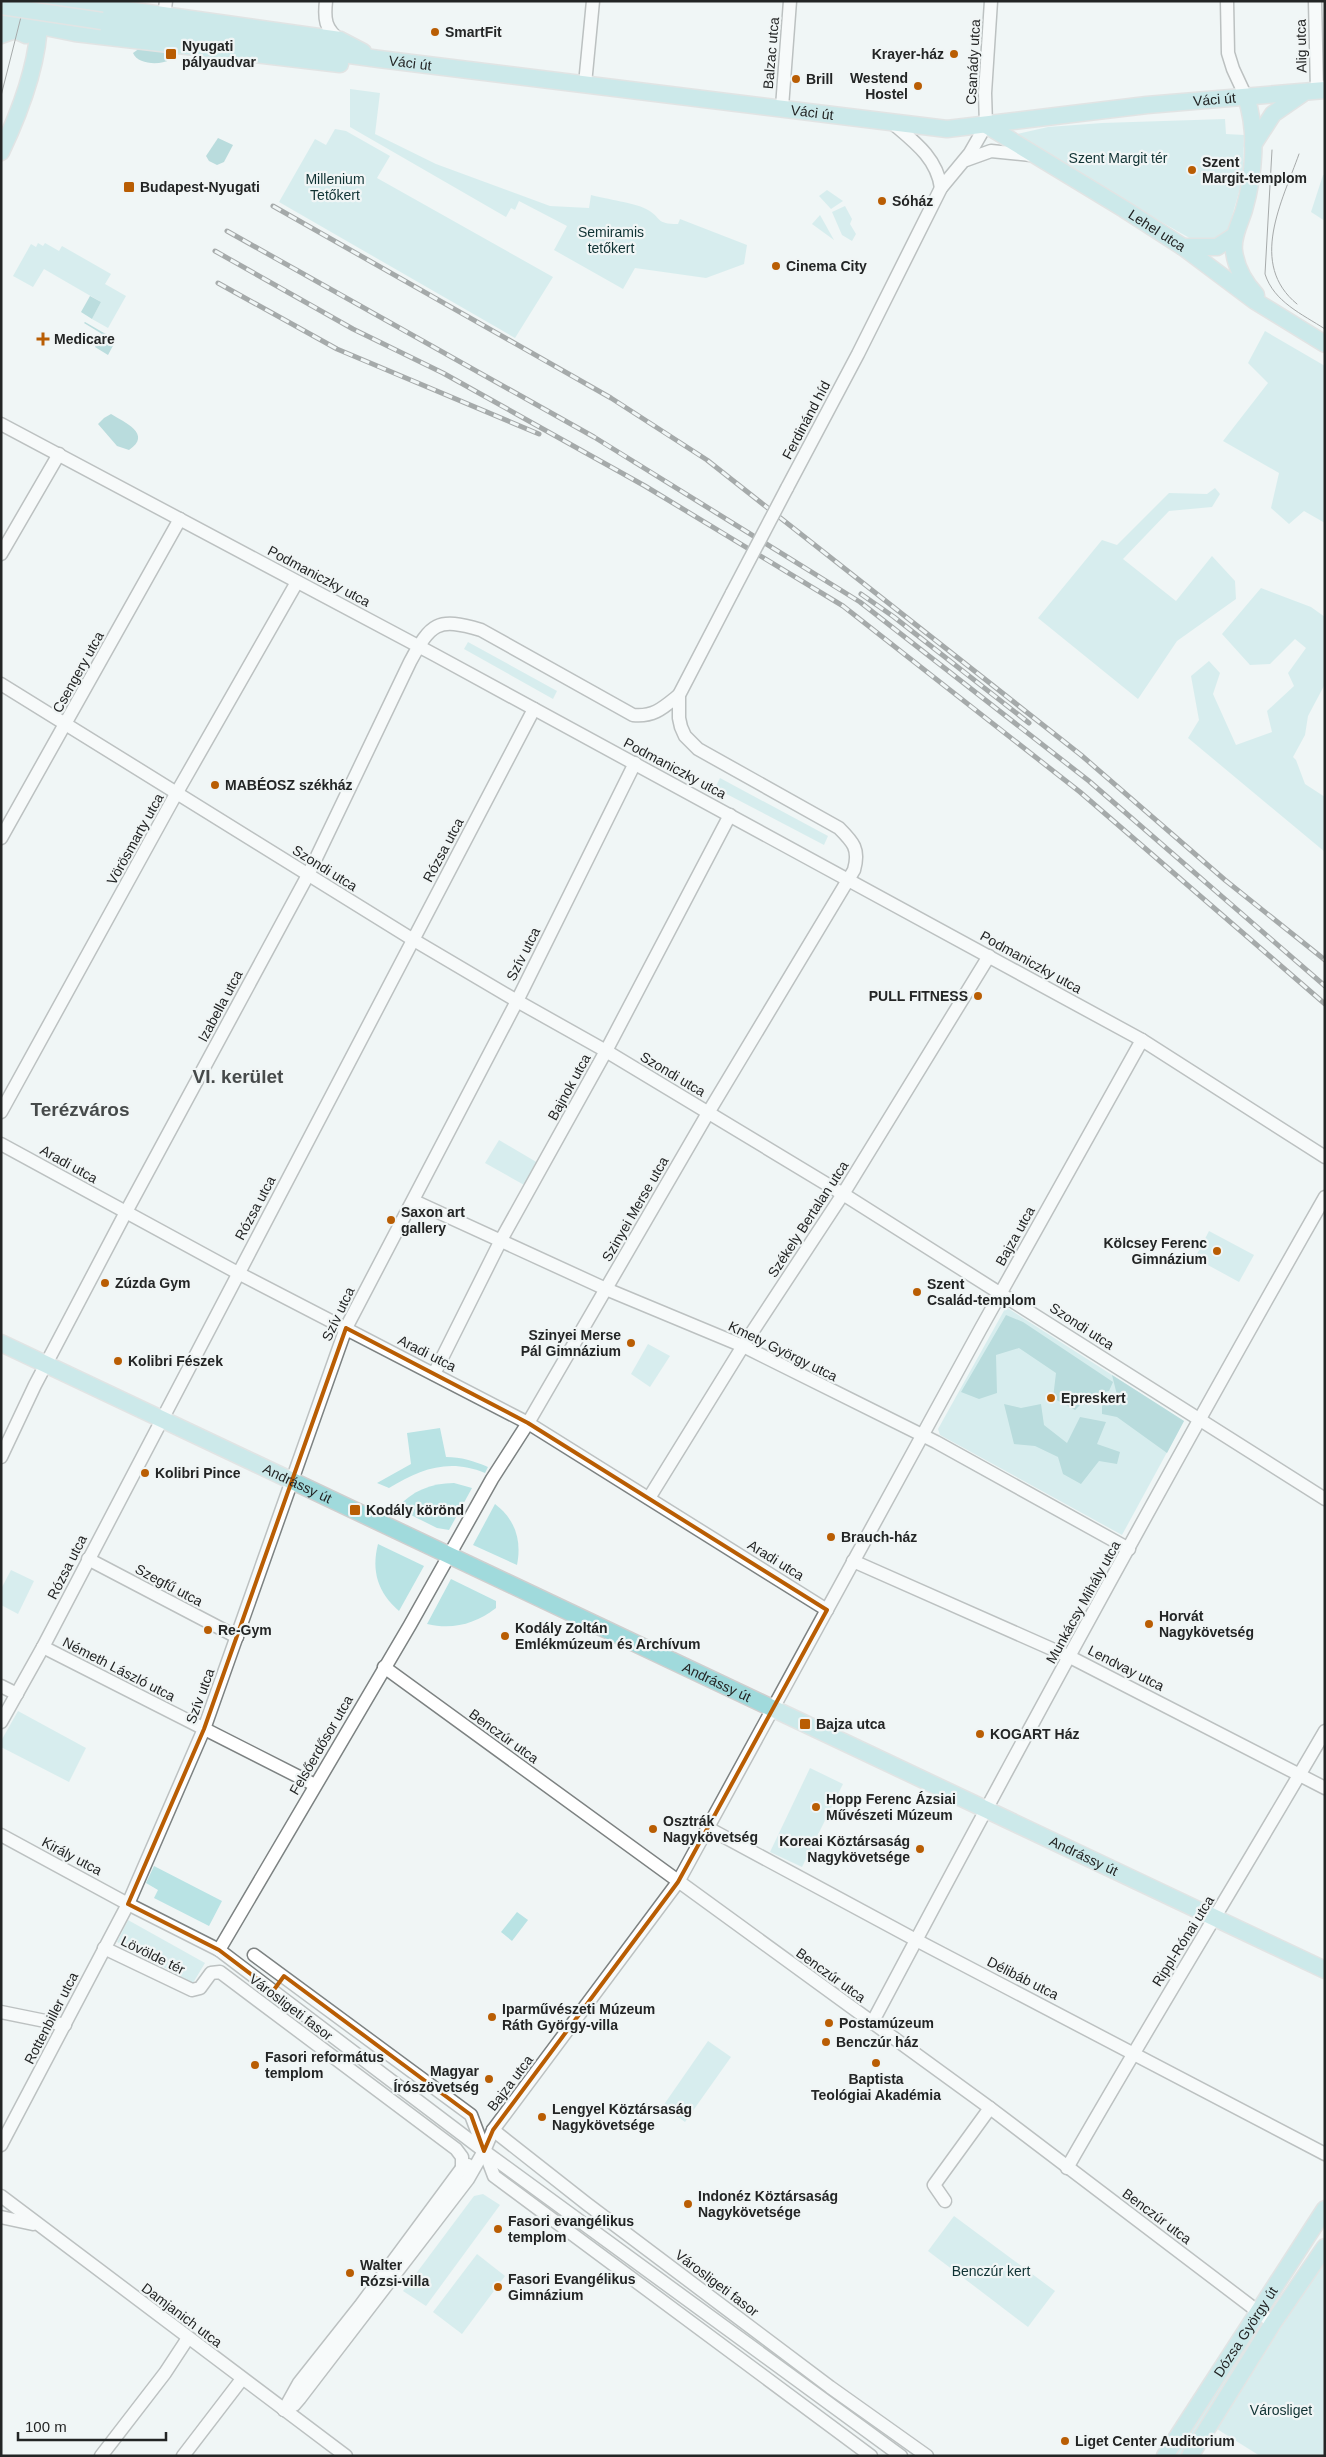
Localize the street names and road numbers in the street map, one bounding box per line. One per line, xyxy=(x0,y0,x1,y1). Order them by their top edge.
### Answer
street label: Balzac utca xyxy=(760,16,782,90)
street label: Csanády utca xyxy=(963,19,983,105)
street label: Alig utca xyxy=(1293,19,1309,73)
street label: Váci út xyxy=(388,52,433,73)
street label: Váci út xyxy=(1192,90,1237,109)
street label: Váci út xyxy=(790,102,834,123)
street label: Lehel utca xyxy=(1126,206,1189,255)
street label: Ferdinánd híd xyxy=(779,378,833,462)
street label: Podmaniczky utca xyxy=(265,542,373,610)
street label: Csengery utca xyxy=(49,628,107,715)
street label: Podmaniczky utca xyxy=(621,734,729,802)
street label: Vörösmarty utca xyxy=(103,790,167,887)
street label: Rózsa utca xyxy=(419,815,467,885)
street label: Szondi utca xyxy=(290,842,360,894)
street label: Szív utca xyxy=(503,925,543,983)
street label: Podmaniczky utca xyxy=(977,927,1085,997)
street label: Izabella utca xyxy=(194,967,246,1044)
street label: Szondi utca xyxy=(638,1048,709,1100)
street label: Bajnok utca xyxy=(544,1051,594,1123)
street label: Aradi utca xyxy=(38,1142,101,1186)
street label: Szinyei Merse utca xyxy=(599,1154,672,1264)
street label: Székely Bertalan utca xyxy=(764,1158,852,1280)
street label: Rózsa utca xyxy=(231,1173,279,1243)
street label: Bajza utca xyxy=(992,1203,1038,1268)
street label: Szív utca xyxy=(319,1284,358,1343)
street label: Szondi utca xyxy=(1047,1299,1117,1353)
street label: Kmety György utca xyxy=(726,1318,840,1384)
street label: Aradi utca xyxy=(395,1332,459,1375)
street label: Andrássy út xyxy=(261,1460,334,1506)
street label: Rózsa utca xyxy=(44,1532,90,1602)
street label: Aradi utca xyxy=(745,1537,807,1584)
street label: Munkácsy Mihály utca xyxy=(1043,1538,1123,1666)
street label: Szegfű utca xyxy=(133,1561,206,1610)
street label: Németh László utca xyxy=(60,1634,178,1704)
street label: Lendvay utca xyxy=(1085,1642,1167,1694)
street label: Andrássy út xyxy=(680,1659,754,1705)
street label: Szív utca xyxy=(183,1666,217,1726)
street label: Felsőerdősor utca xyxy=(286,1692,356,1798)
street label: Benczúr utca xyxy=(466,1706,542,1767)
street label: Andrássy út xyxy=(1047,1833,1121,1879)
street label: Király utca xyxy=(39,1834,105,1879)
street label: Rippl-Rónai utca xyxy=(1149,1893,1217,1989)
street label: Lövölde tér xyxy=(118,1933,188,1978)
street label: Benczúr utca xyxy=(793,1945,869,2006)
street label: Délibáb utca xyxy=(985,1953,1061,2003)
street label: Rottenbiller utca xyxy=(21,1969,81,2067)
street label: Városligeti fasor xyxy=(246,1970,336,2044)
street label: Bajza utca xyxy=(484,2052,536,2114)
street label: Benczúr utca xyxy=(1120,2185,1195,2247)
street label: Városligeti fasor xyxy=(672,2246,762,2320)
street label: Damjanich utca xyxy=(139,2280,226,2351)
street label: Dózsa György út xyxy=(1210,2284,1281,2380)

